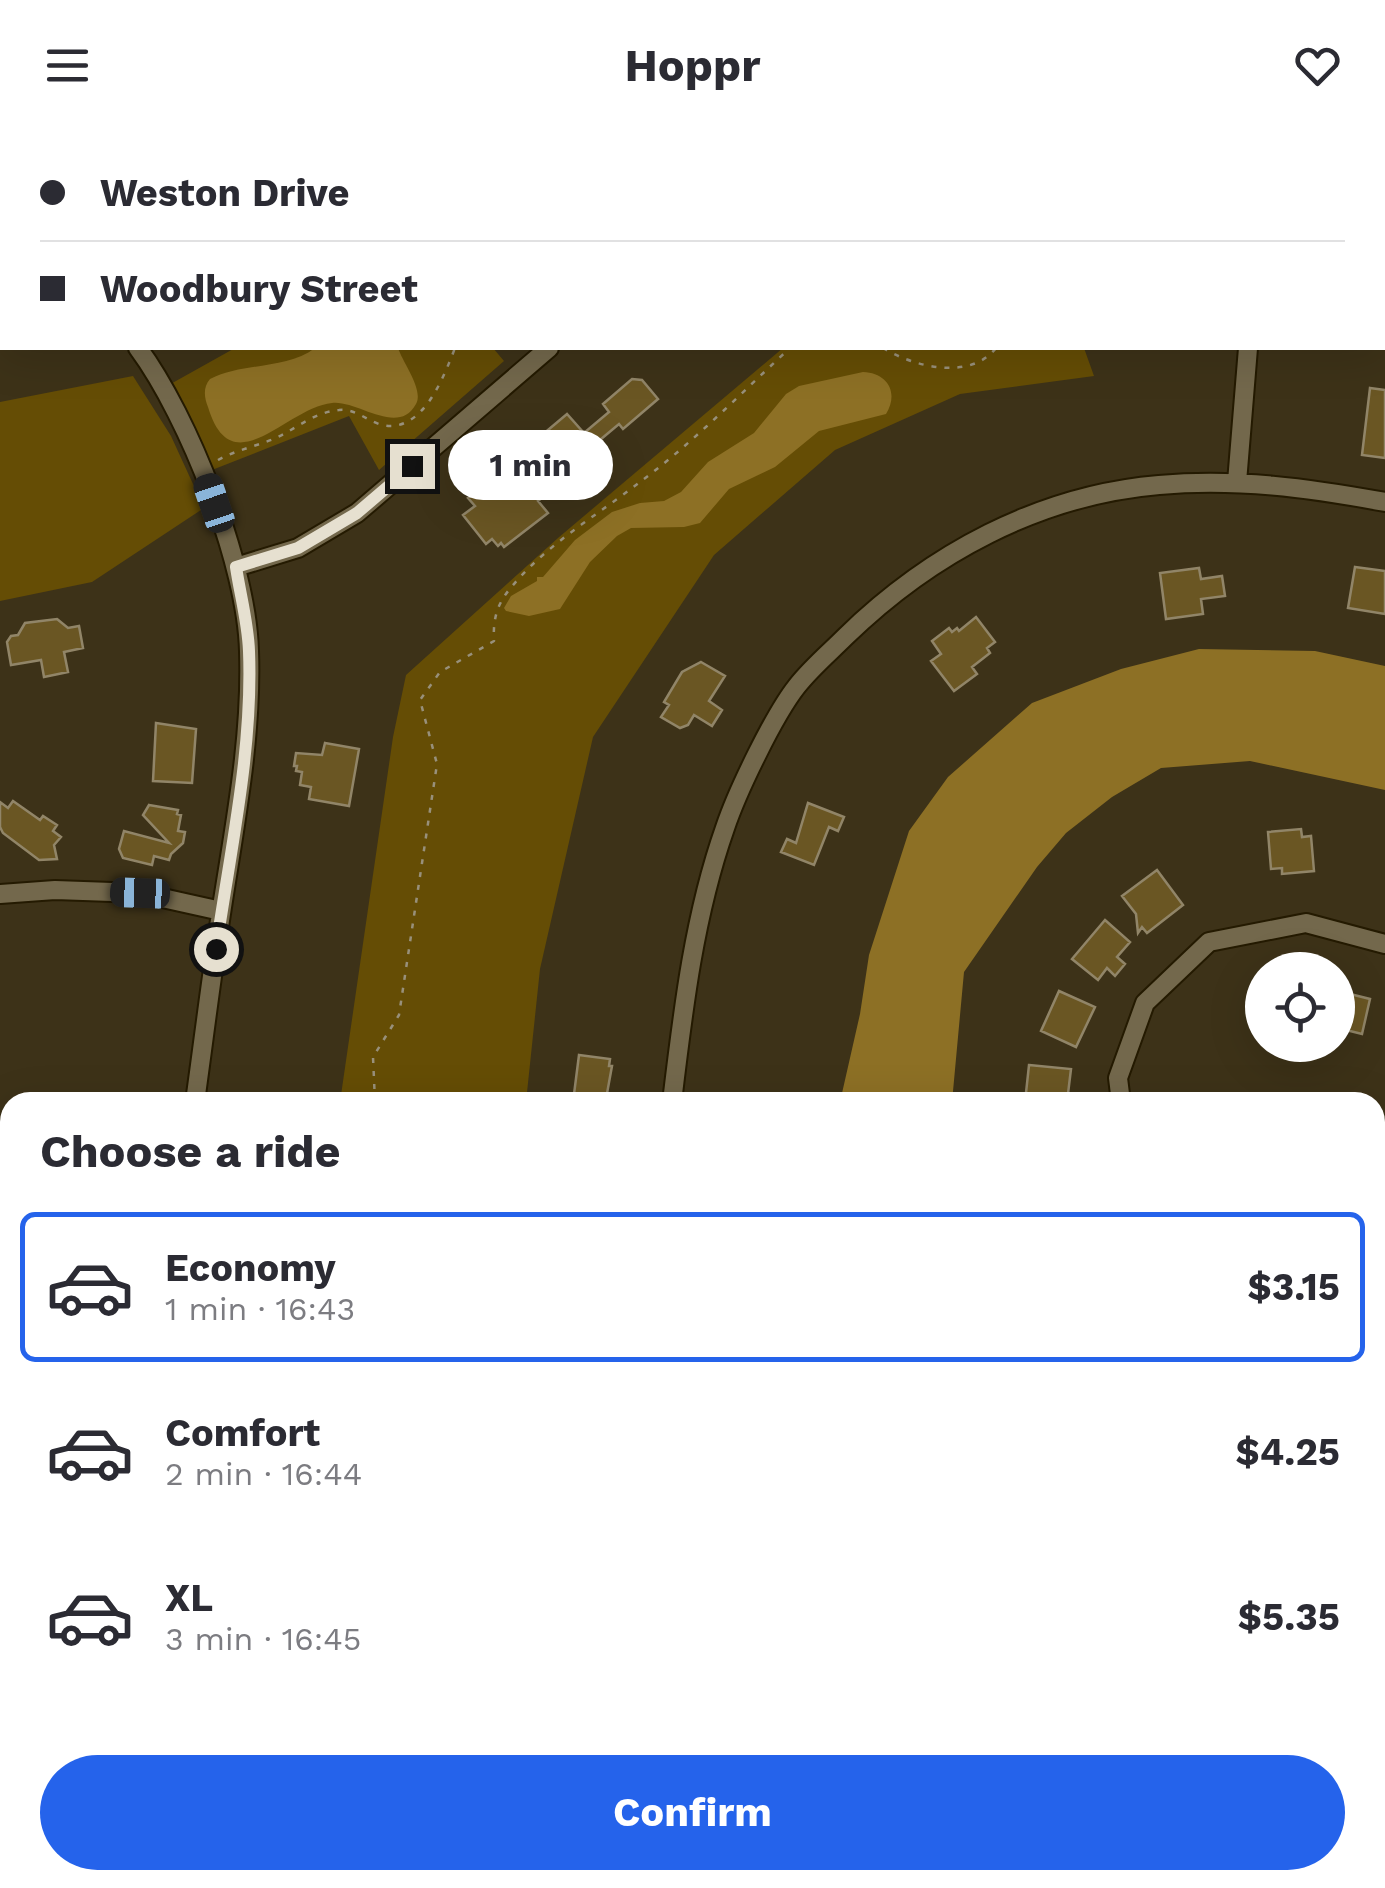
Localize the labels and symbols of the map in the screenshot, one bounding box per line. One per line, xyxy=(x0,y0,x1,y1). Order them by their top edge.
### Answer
callout: 1 min xyxy=(447,431,612,501)
route end xyxy=(390,444,435,489)
car xyxy=(190,470,238,536)
car xyxy=(109,877,171,909)
route start xyxy=(194,927,239,972)

